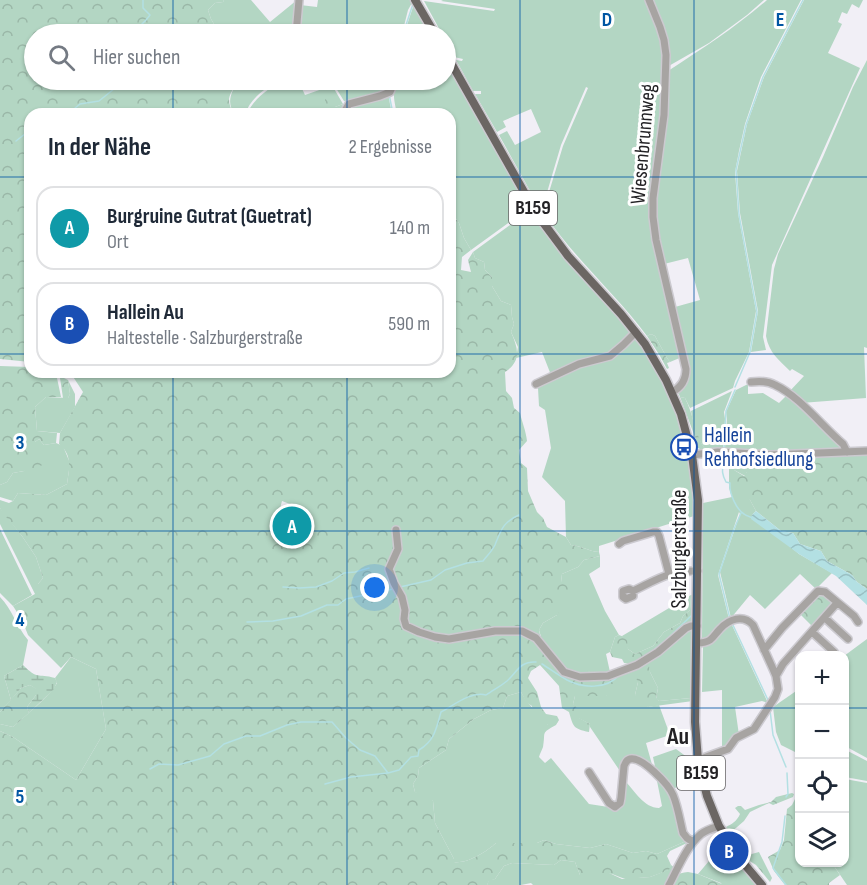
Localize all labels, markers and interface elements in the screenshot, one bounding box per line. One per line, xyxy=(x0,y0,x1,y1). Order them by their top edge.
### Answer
text: D xyxy=(602,8,612,32)
text: E xyxy=(776,8,784,32)
search box xyxy=(24,24,456,90)
icon: search xyxy=(45,41,78,74)
text: Hier suchen xyxy=(93,44,181,71)
street label: Wiesenbrunnweg xyxy=(625,83,661,205)
text: In der Nähe xyxy=(48,132,151,163)
text: 2 Ergebnisse xyxy=(348,135,432,159)
road number: B159 xyxy=(509,191,557,225)
text: Burgruine Gutrat (Guetrat) xyxy=(107,203,312,230)
text: A xyxy=(65,216,74,240)
text: 140 m xyxy=(390,216,430,240)
text: Ort xyxy=(107,230,129,254)
text: Hallein Au xyxy=(107,299,184,326)
text: B xyxy=(65,312,74,336)
text: 590 m xyxy=(388,312,430,336)
text: Haltestelle · Salzburgerstraße xyxy=(107,326,303,350)
place label: Hallein Rehhofsiedlung xyxy=(704,423,813,472)
text: 3 xyxy=(16,431,25,455)
bus stop icon: Hallein Rehhofsiedlung xyxy=(669,432,699,462)
street label: Salzburgerstraße xyxy=(667,490,692,608)
pin: A xyxy=(272,504,312,548)
your location xyxy=(360,573,389,602)
text: 4 xyxy=(15,608,25,632)
map controls xyxy=(795,651,849,867)
button: + xyxy=(795,651,849,705)
button: − xyxy=(795,705,849,759)
district label: Au xyxy=(666,722,689,751)
road number: B159 xyxy=(677,756,725,790)
button: locate xyxy=(795,759,849,813)
text: 5 xyxy=(16,785,25,809)
button: layers xyxy=(795,813,849,867)
pin: B xyxy=(710,828,748,874)

